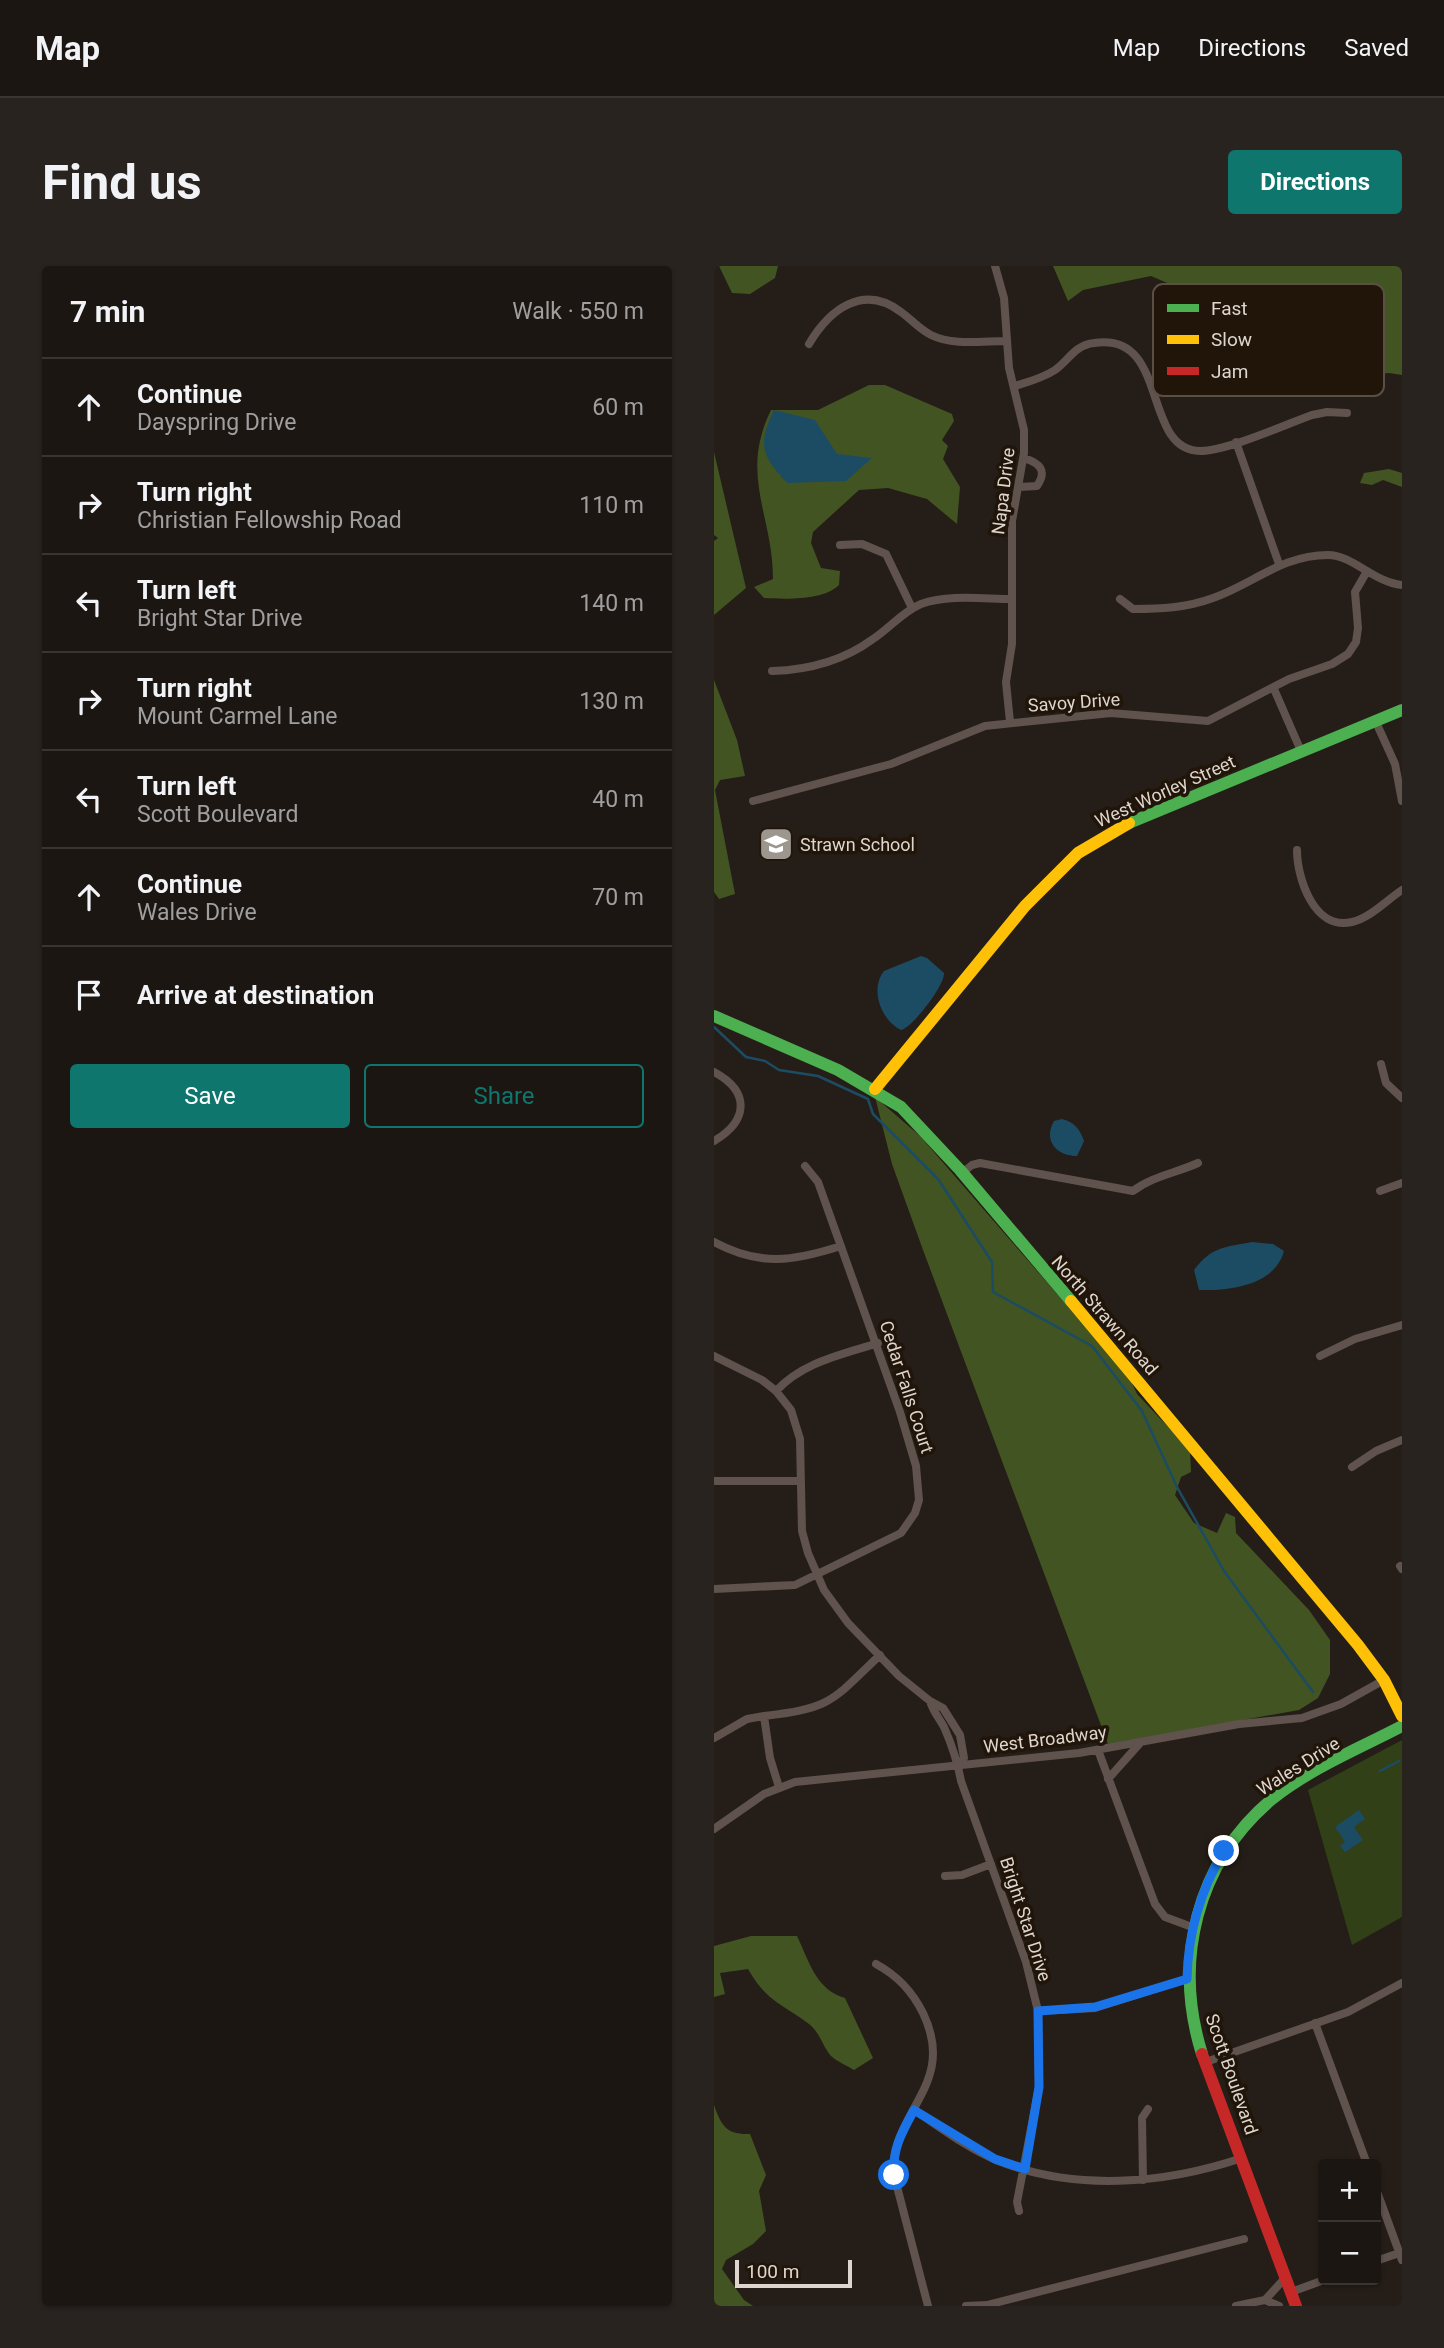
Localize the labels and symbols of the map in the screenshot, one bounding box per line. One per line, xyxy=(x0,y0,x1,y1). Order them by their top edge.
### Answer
legend xyxy=(1153,284,1384,396)
text: Fast xyxy=(1211,297,1248,320)
text: Slow xyxy=(1211,328,1252,351)
text: Jam xyxy=(1211,360,1248,383)
street label: Napa Drive xyxy=(987,446,1019,536)
street label: Savoy Drive xyxy=(1027,688,1121,716)
street label: West Worley Street xyxy=(1092,751,1238,831)
school or university icon: Strawn School xyxy=(757,825,795,863)
place label: Strawn School xyxy=(800,834,915,855)
street label: North Strawn Road xyxy=(1047,1251,1163,1379)
street label: Cedar Falls Court xyxy=(876,1318,938,1456)
street label: West Broadway xyxy=(982,1721,1108,1757)
street label: Wales Drive xyxy=(1253,1732,1343,1800)
route end xyxy=(1208,1835,1239,1866)
street label: Bright Star Drive xyxy=(996,1854,1056,1984)
street label: Scott Boulevard xyxy=(1202,2011,1262,2137)
route start xyxy=(878,2159,909,2190)
scale bar xyxy=(735,2257,852,2289)

